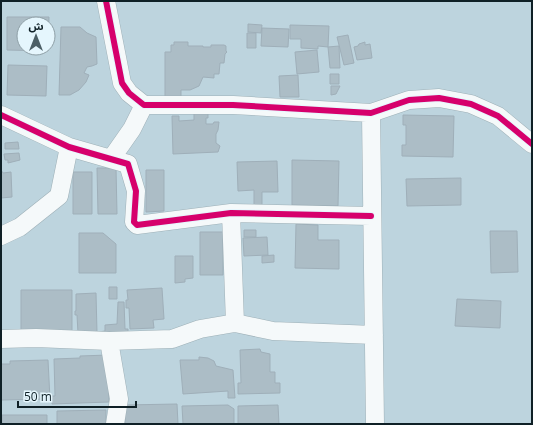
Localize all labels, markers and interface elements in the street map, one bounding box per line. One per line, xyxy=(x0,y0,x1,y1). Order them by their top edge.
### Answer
north arrow xyxy=(16,16,56,56)
text: ش xyxy=(28,18,44,33)
scale bar xyxy=(18,383,136,409)
text: 50 m xyxy=(24,388,52,405)

